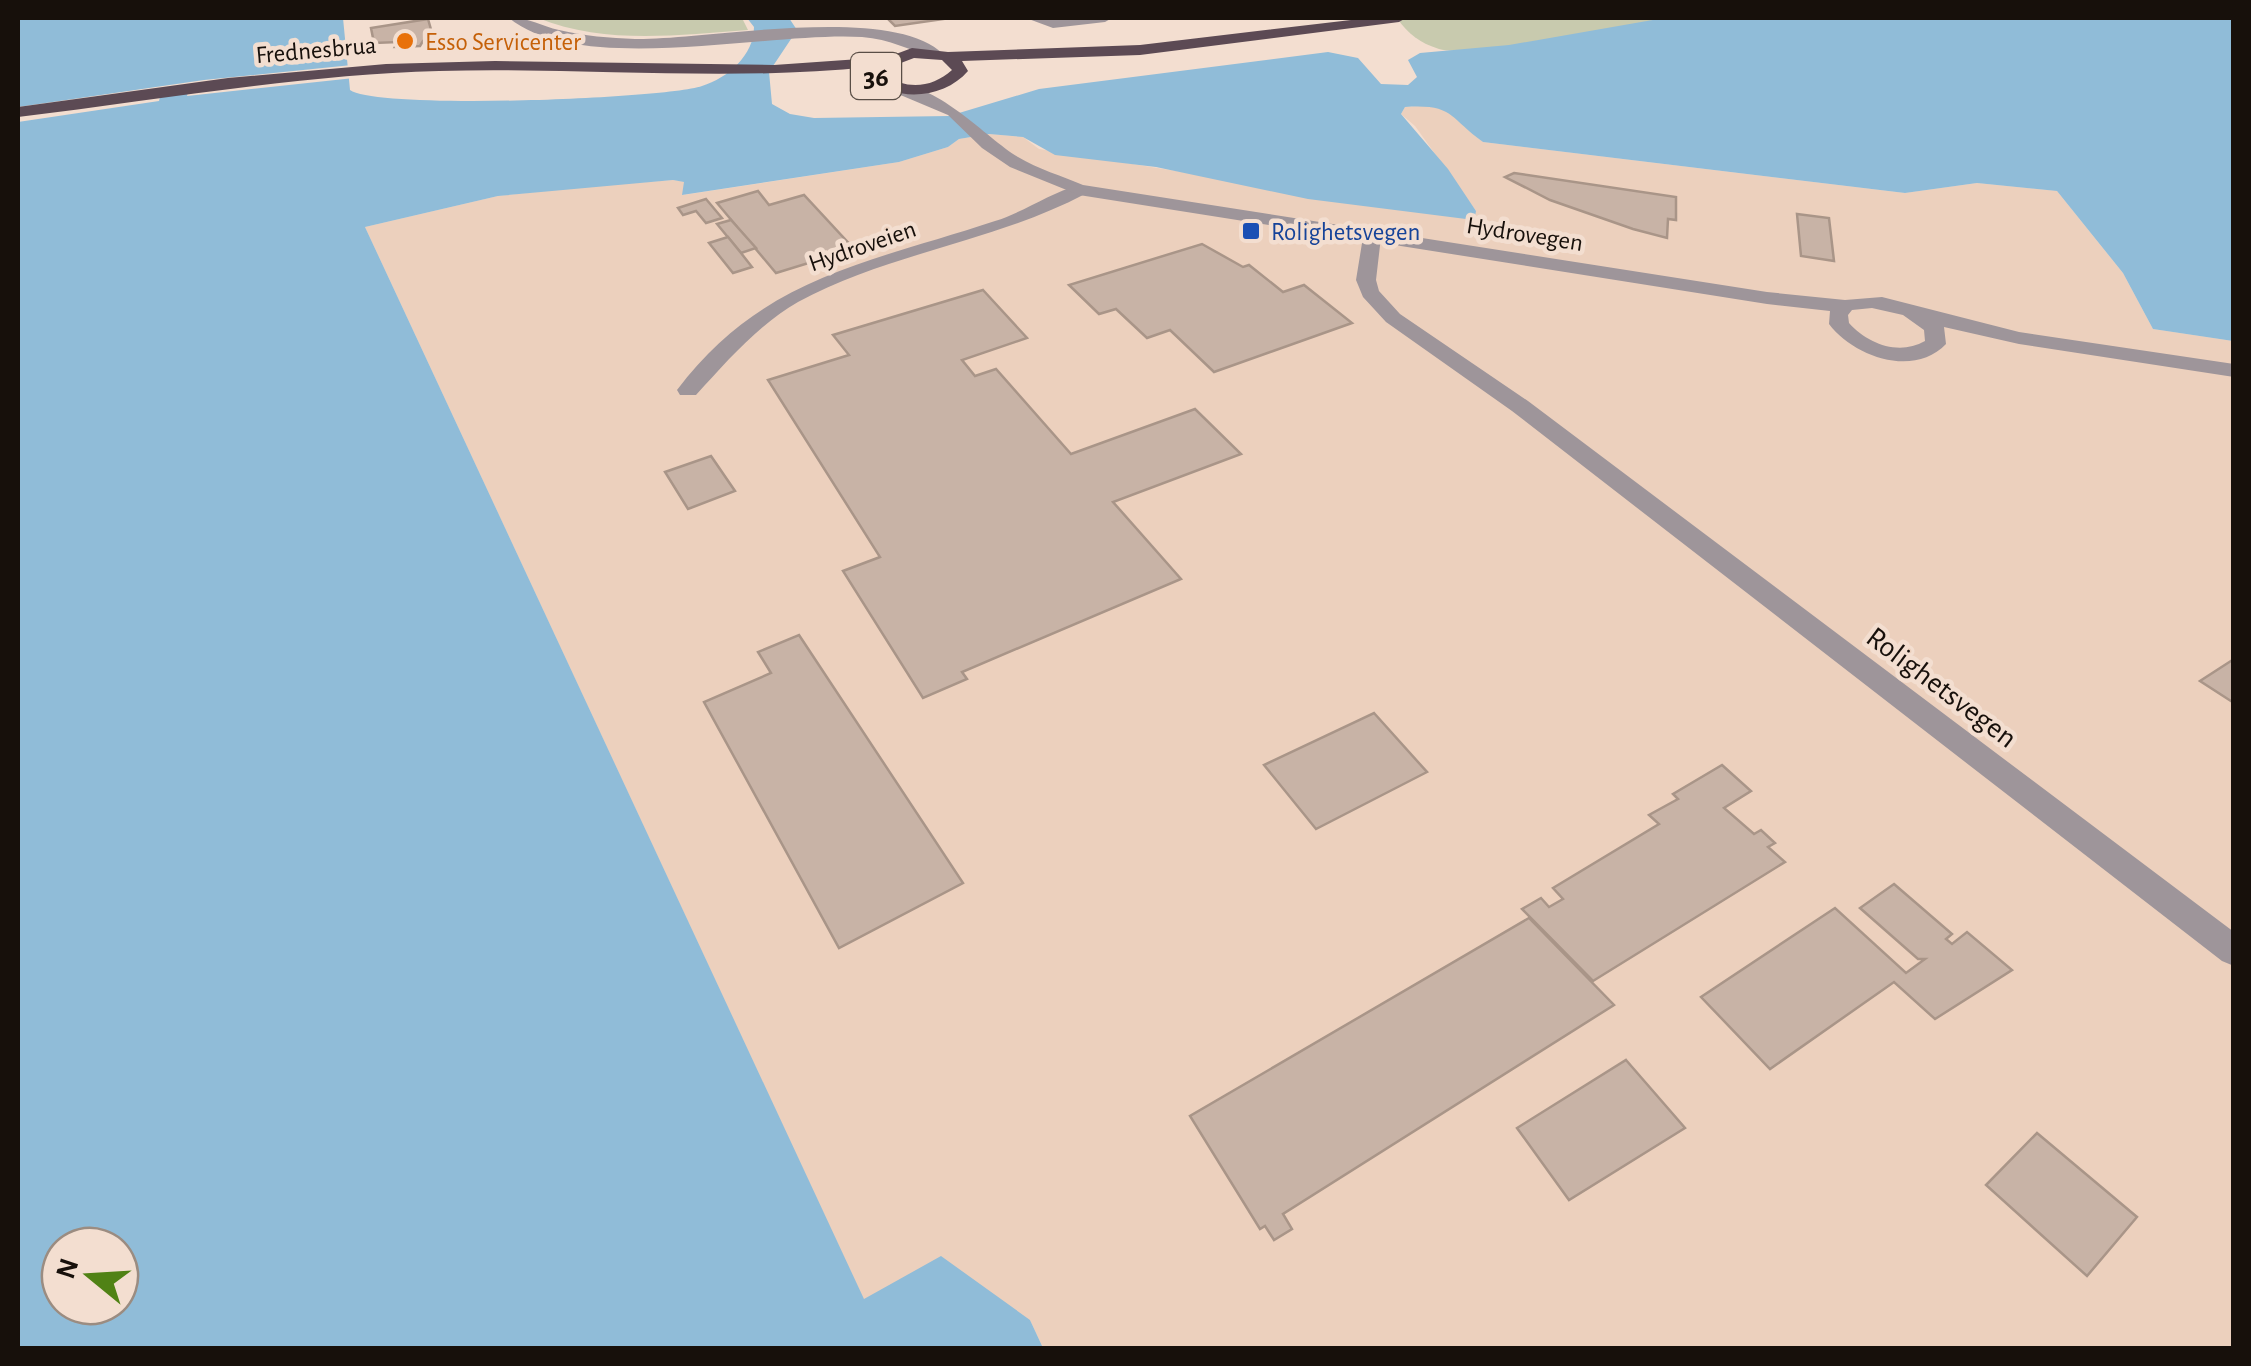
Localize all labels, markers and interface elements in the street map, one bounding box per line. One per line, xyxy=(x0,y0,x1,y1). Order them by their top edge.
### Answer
marker: Esso Servicenter xyxy=(394,30,416,52)
place label: Esso Servicenter xyxy=(425,30,581,55)
street label: Frednesbrua xyxy=(255,33,378,68)
road number: 36 xyxy=(851,53,901,99)
street label: Hydrovegen xyxy=(1465,213,1585,256)
street label: Hydroveien xyxy=(806,216,919,276)
marker: Rolighetsvegen xyxy=(1240,220,1262,242)
place label: Rolighetsvegen xyxy=(1271,220,1421,245)
street label: Rolighetsvegen xyxy=(1861,622,2022,754)
north arrow xyxy=(40,1226,140,1326)
text: N xyxy=(52,1255,84,1282)

